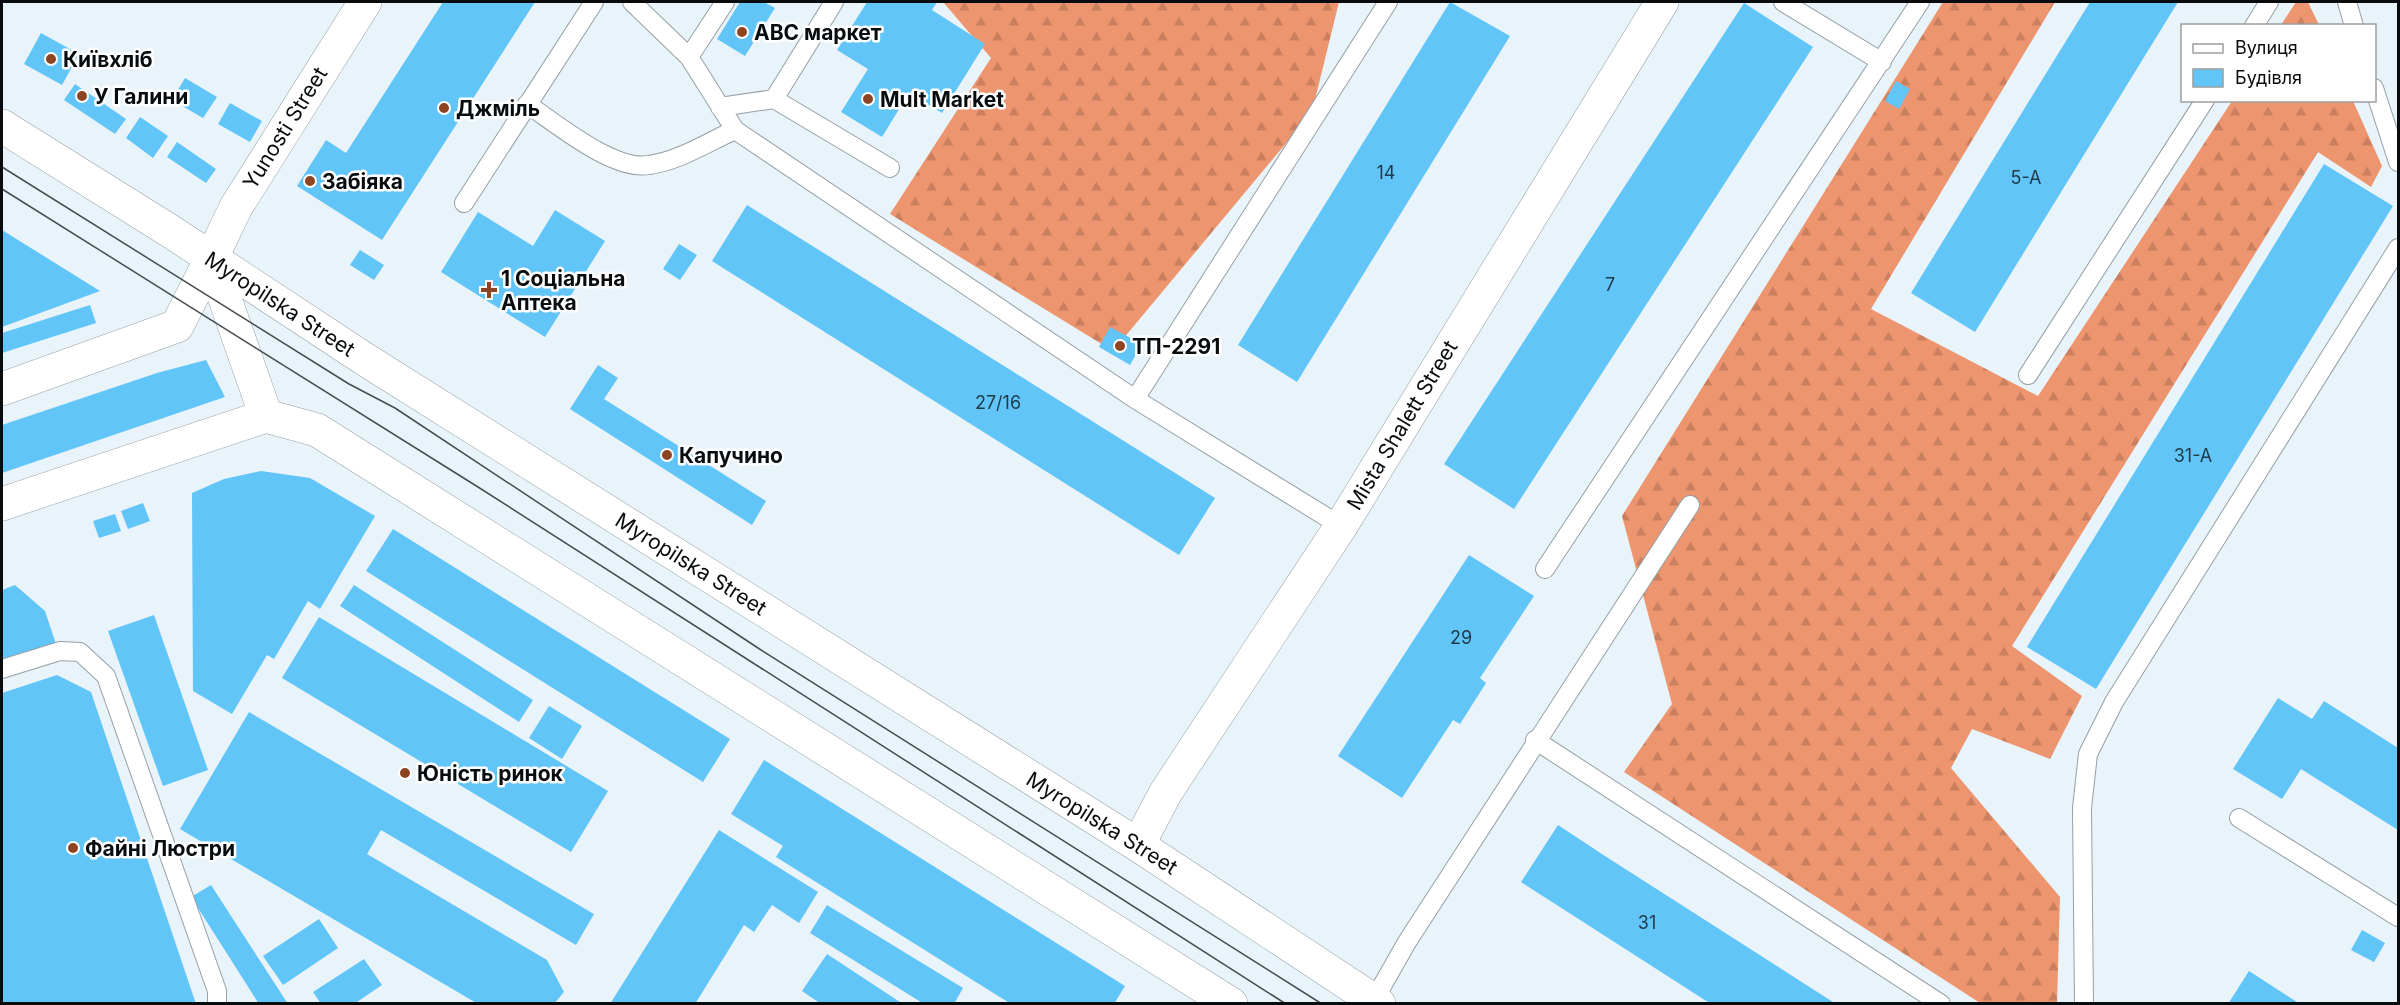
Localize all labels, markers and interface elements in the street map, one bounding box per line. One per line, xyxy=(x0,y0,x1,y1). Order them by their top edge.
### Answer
place label: АВС маркет xyxy=(754,20,882,45)
legend xyxy=(2181,24,2376,102)
marker: АВС маркет xyxy=(735,25,749,39)
text: Вулиця xyxy=(2235,37,2298,58)
place label: Київхліб xyxy=(63,47,153,72)
marker: Київхліб xyxy=(44,52,58,66)
street label: Yunosti Street xyxy=(238,62,333,194)
text: Будівля xyxy=(2235,67,2302,88)
place label: У Галини xyxy=(94,84,188,109)
place label: Mult Market xyxy=(880,87,1004,112)
marker: У Галини xyxy=(75,89,89,103)
marker: Mult Market xyxy=(861,92,875,106)
place label: Джміль xyxy=(456,96,540,121)
marker: Джміль xyxy=(437,101,451,115)
house number: 14 xyxy=(1377,162,1395,183)
house number: 5-А xyxy=(2010,167,2042,188)
place label: Забіяка xyxy=(322,169,403,194)
marker: Забіяка xyxy=(303,174,317,188)
street label: Myropilska Street xyxy=(200,246,360,362)
place label: 1 Соціальна Аптека xyxy=(501,266,625,315)
house number: 7 xyxy=(1605,274,1615,295)
marker: 1 Соціальна Аптека xyxy=(482,283,496,297)
place label: ТП-2291 xyxy=(1132,334,1220,359)
street label: Mista Shalett Street xyxy=(1342,336,1463,514)
marker: ТП-2291 xyxy=(1113,339,1127,353)
house number: 27/16 xyxy=(975,392,1021,413)
place label: Капучино xyxy=(679,443,783,468)
house number: 31-А xyxy=(2174,445,2212,466)
marker: Капучино xyxy=(660,448,674,462)
street label: Myropilska Street xyxy=(611,507,771,621)
house number: 29 xyxy=(1450,627,1472,648)
place label: Юність ринок xyxy=(417,761,564,786)
marker: Юність ринок xyxy=(398,766,412,780)
street label: Myropilska Street xyxy=(1022,766,1182,880)
place label: Файні Люстри xyxy=(85,836,235,861)
marker: Файні Люстри xyxy=(66,841,80,855)
house number: 31 xyxy=(1638,912,1656,933)

